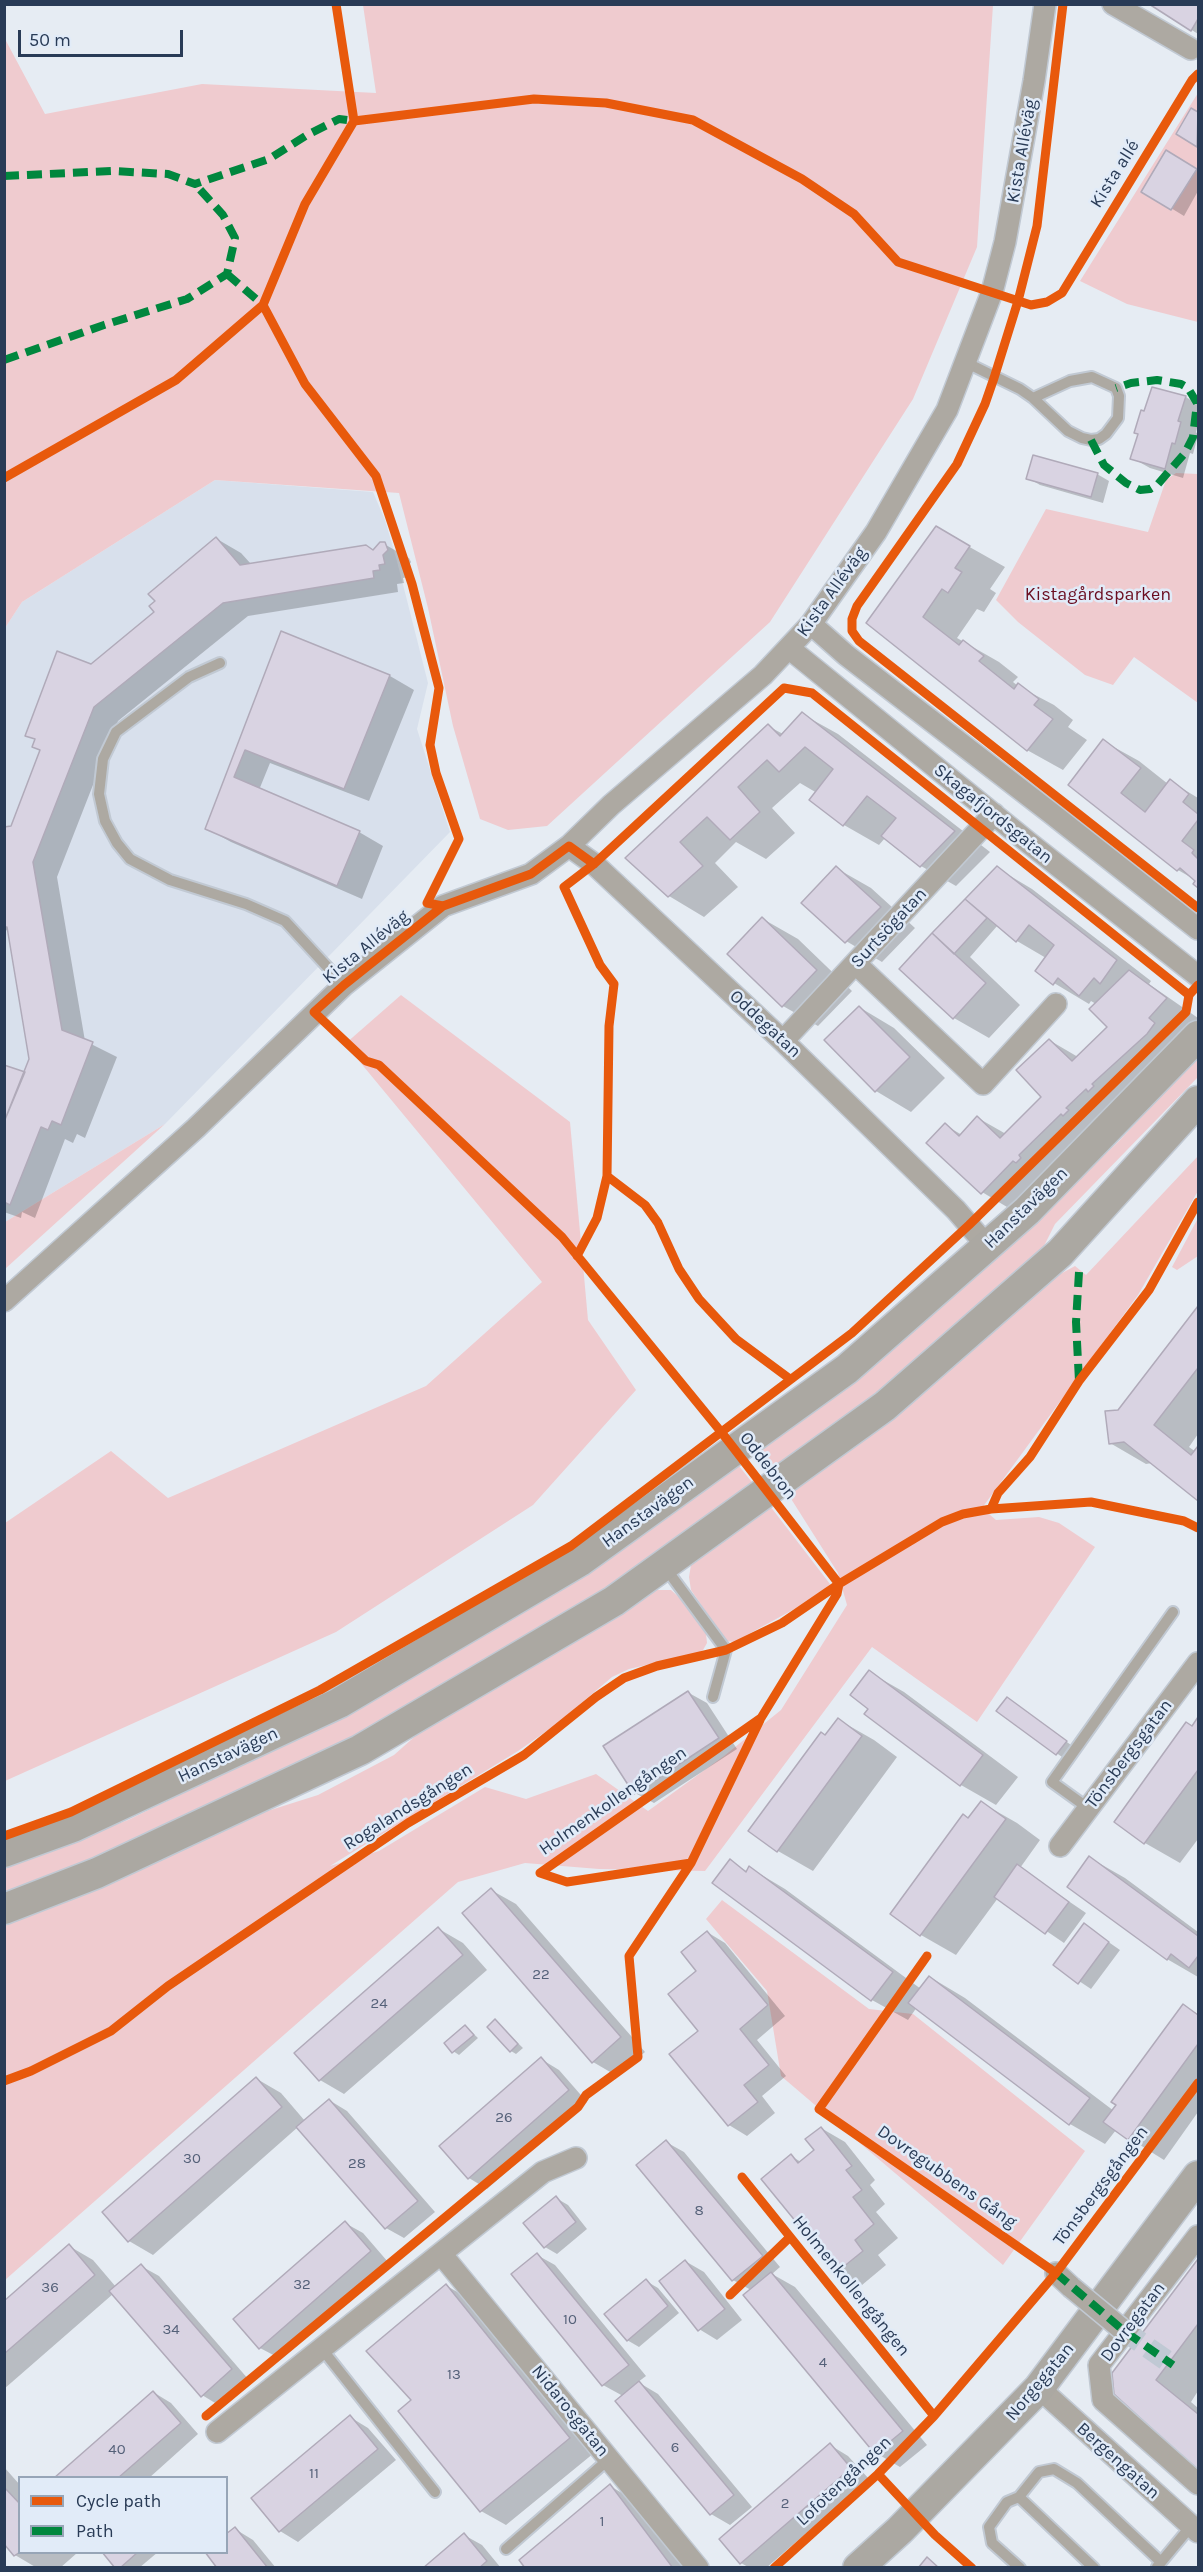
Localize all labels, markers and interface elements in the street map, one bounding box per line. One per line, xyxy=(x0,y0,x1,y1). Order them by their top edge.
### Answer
scale bar xyxy=(21,18,186,56)
text: 50 m xyxy=(29,29,71,51)
street label: Kista Alléväg xyxy=(1002,97,1042,205)
street label: Kista allé xyxy=(1086,136,1144,212)
street label: Kista Alléväg xyxy=(792,543,872,641)
park label: Kistagårdsparken xyxy=(1025,584,1171,606)
street label: Skagafjordsgatan xyxy=(929,759,1057,869)
street label: Surtsögatan xyxy=(846,883,932,973)
street label: Kista Alléväg xyxy=(318,905,414,989)
street label: Oddegatan xyxy=(725,985,805,1063)
street label: Hanstavägen xyxy=(980,1163,1072,1253)
street label: Oddebron xyxy=(735,1428,801,1504)
street label: Hanstavägen xyxy=(598,1471,698,1553)
street label: Tönsbergsgatan xyxy=(1081,1695,1177,1813)
street label: Hanstavägen xyxy=(174,1722,282,1788)
street label: Holmenkollengången xyxy=(535,1742,691,1860)
street label: Rogalandsgången xyxy=(339,1759,477,1855)
house number: 22 xyxy=(532,1966,550,1984)
house number: 24 xyxy=(370,1995,388,2013)
house number: 26 xyxy=(495,2109,513,2127)
street label: Dovregubbens Gång xyxy=(873,2121,1021,2233)
street label: Tönsbergsgången xyxy=(1049,2122,1153,2250)
house number: 30 xyxy=(183,2150,201,2168)
house number: 28 xyxy=(348,2155,366,2173)
house number: 8 xyxy=(694,2202,704,2220)
street label: Holmenkollengången xyxy=(787,2211,915,2361)
house number: 32 xyxy=(293,2276,311,2294)
street label: Dovregatan xyxy=(1096,2278,1170,2366)
house number: 36 xyxy=(41,2279,59,2297)
house number: 10 xyxy=(563,2311,577,2329)
house number: 34 xyxy=(162,2321,180,2339)
street label: Norgegatan xyxy=(1001,2339,1079,2425)
house number: 4 xyxy=(819,2354,827,2372)
street label: Nidarosgatan xyxy=(526,2361,614,2461)
house number: 13 xyxy=(447,2366,461,2384)
street label: Bergengatan xyxy=(1072,2418,1164,2504)
street label: Lofotengången xyxy=(792,2431,896,2531)
house number: 6 xyxy=(671,2439,679,2457)
house number: 40 xyxy=(108,2441,126,2459)
house number: 11 xyxy=(309,2465,319,2483)
legend xyxy=(18,2476,228,2554)
text: Cycle path xyxy=(76,2490,161,2512)
house number: 2 xyxy=(781,2495,789,2513)
house number: 1 xyxy=(600,2513,604,2531)
text: Path xyxy=(76,2520,114,2542)

